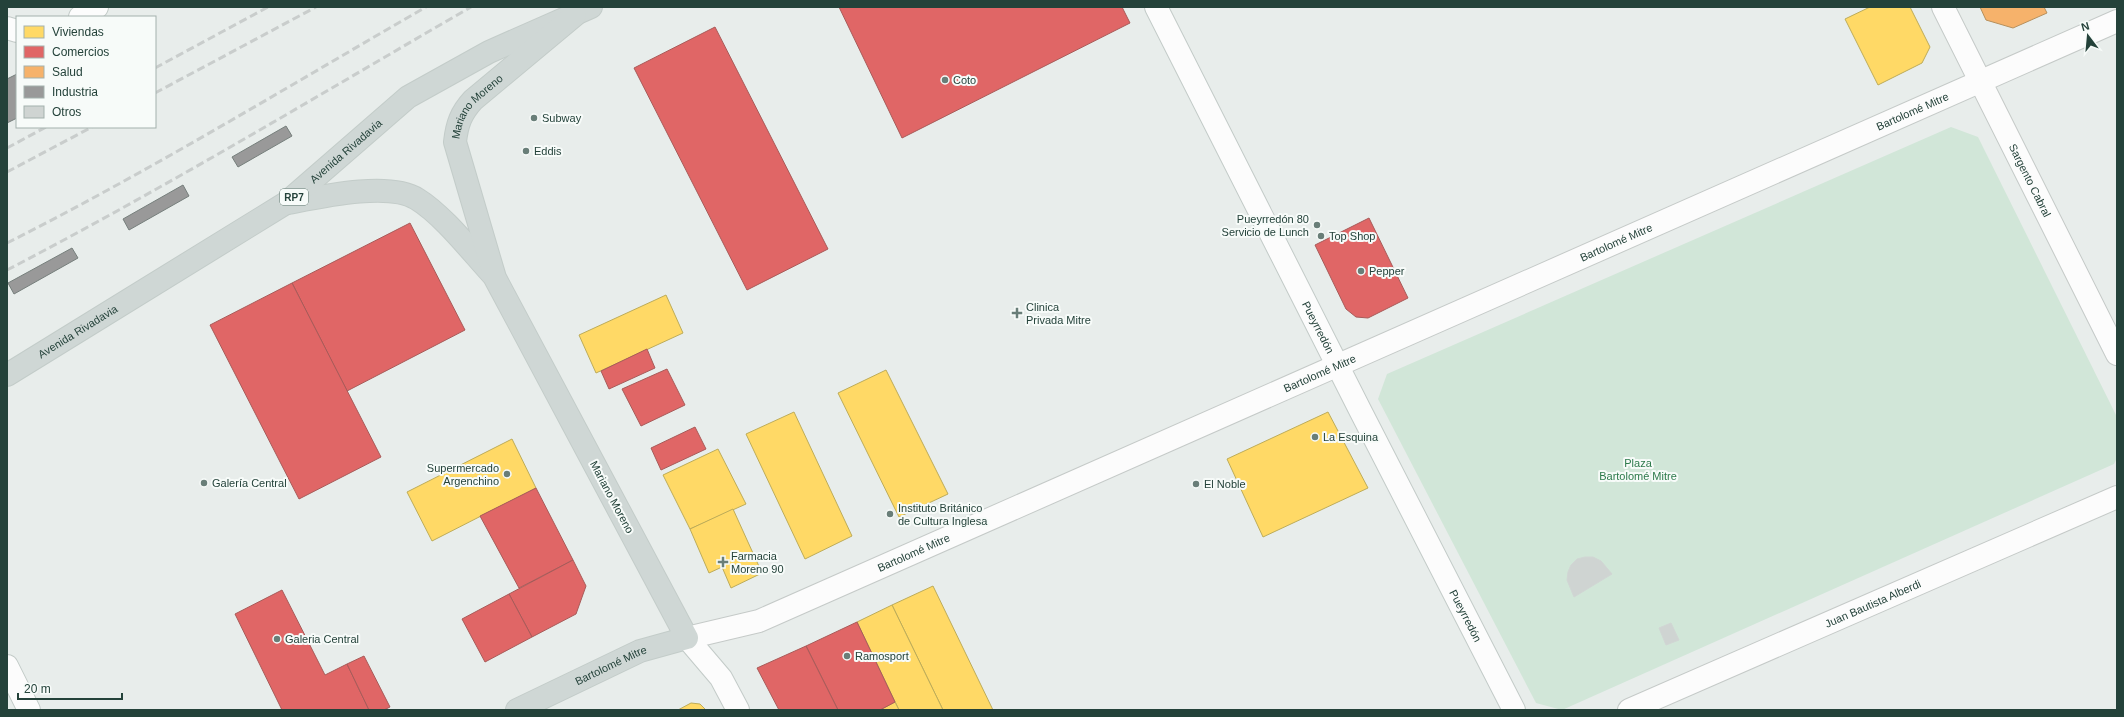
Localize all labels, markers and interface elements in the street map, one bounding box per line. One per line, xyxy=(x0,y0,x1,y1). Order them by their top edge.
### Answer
legend xyxy=(16,16,156,128)
north arrow xyxy=(2068,16,2108,56)
text: N xyxy=(2080,20,2091,33)
text: Viviendas xyxy=(52,25,104,39)
text: Comercios xyxy=(52,45,109,59)
text: Salud xyxy=(52,65,83,79)
street label: Mariano Moreno xyxy=(449,72,505,140)
place label: Coto xyxy=(953,74,976,86)
marker: Coto xyxy=(940,75,950,85)
text: Industria xyxy=(52,85,98,99)
street label: Bartolomé Mitre xyxy=(1874,90,1950,133)
text: Otros xyxy=(52,105,81,119)
place label: Subway xyxy=(542,112,582,124)
marker: Subway xyxy=(529,113,539,123)
street label: Avenida Rivadavia xyxy=(308,116,385,185)
street label: Sargento Cabral xyxy=(2007,142,2053,219)
place label: Eddis xyxy=(534,145,562,157)
marker: Eddis xyxy=(521,146,531,156)
road number: RP7 xyxy=(280,189,308,205)
place label: Pueyrredón 80 Servicio de Lunch xyxy=(1222,213,1309,238)
marker: Pueyrredón 80 Servicio de Lunch xyxy=(1312,220,1322,230)
street label: Bartolomé Mitre xyxy=(1578,221,1654,264)
place label: Top Shop xyxy=(1329,230,1375,242)
marker: Top Shop xyxy=(1316,231,1326,241)
place label: Pepper xyxy=(1369,265,1405,277)
marker: Pepper xyxy=(1356,266,1366,276)
street label: Pueyrredón xyxy=(1300,299,1336,355)
place label: Clinica Privada Mitre xyxy=(1026,301,1091,326)
street label: Avenida Rivadavia xyxy=(36,302,120,360)
marker: Clinica Privada Mitre xyxy=(1011,307,1023,319)
street label: Bartolomé Mitre xyxy=(1282,352,1358,394)
place label: La Esquina xyxy=(1323,431,1379,443)
marker: La Esquina xyxy=(1310,432,1320,442)
park label: Plaza Bartolomé Mitre xyxy=(1599,457,1677,482)
street label: Mariano Moreno xyxy=(588,459,636,535)
place label: Supermercado Argenchino xyxy=(427,462,499,487)
marker: Supermercado Argenchino xyxy=(502,469,512,479)
place label: Galería Central xyxy=(212,477,287,489)
marker: Galería Central xyxy=(199,478,209,488)
place label: El Noble xyxy=(1204,478,1246,490)
marker: El Noble xyxy=(1191,479,1201,489)
place label: Instituto Británico de Cultura Inglesa xyxy=(898,502,988,527)
marker: Instituto Británico de Cultura Inglesa xyxy=(885,509,895,519)
street label: Bartolomé Mitre xyxy=(876,531,952,574)
place label: Farmacia Moreno 90 xyxy=(731,550,784,575)
marker: Farmacia Moreno 90 xyxy=(718,557,728,567)
street label: Juan Bautista Alberdi xyxy=(1823,577,1923,630)
street label: Pueyrredón xyxy=(1447,588,1484,644)
place label: Galeria Central xyxy=(285,633,359,645)
marker: Galeria Central xyxy=(272,634,282,644)
street label: Bartolomé Mitre xyxy=(573,643,648,687)
place label: Ramosport xyxy=(855,650,909,662)
marker: Ramosport xyxy=(842,651,852,661)
scale bar xyxy=(18,675,122,701)
text: 20 m xyxy=(24,682,51,696)

